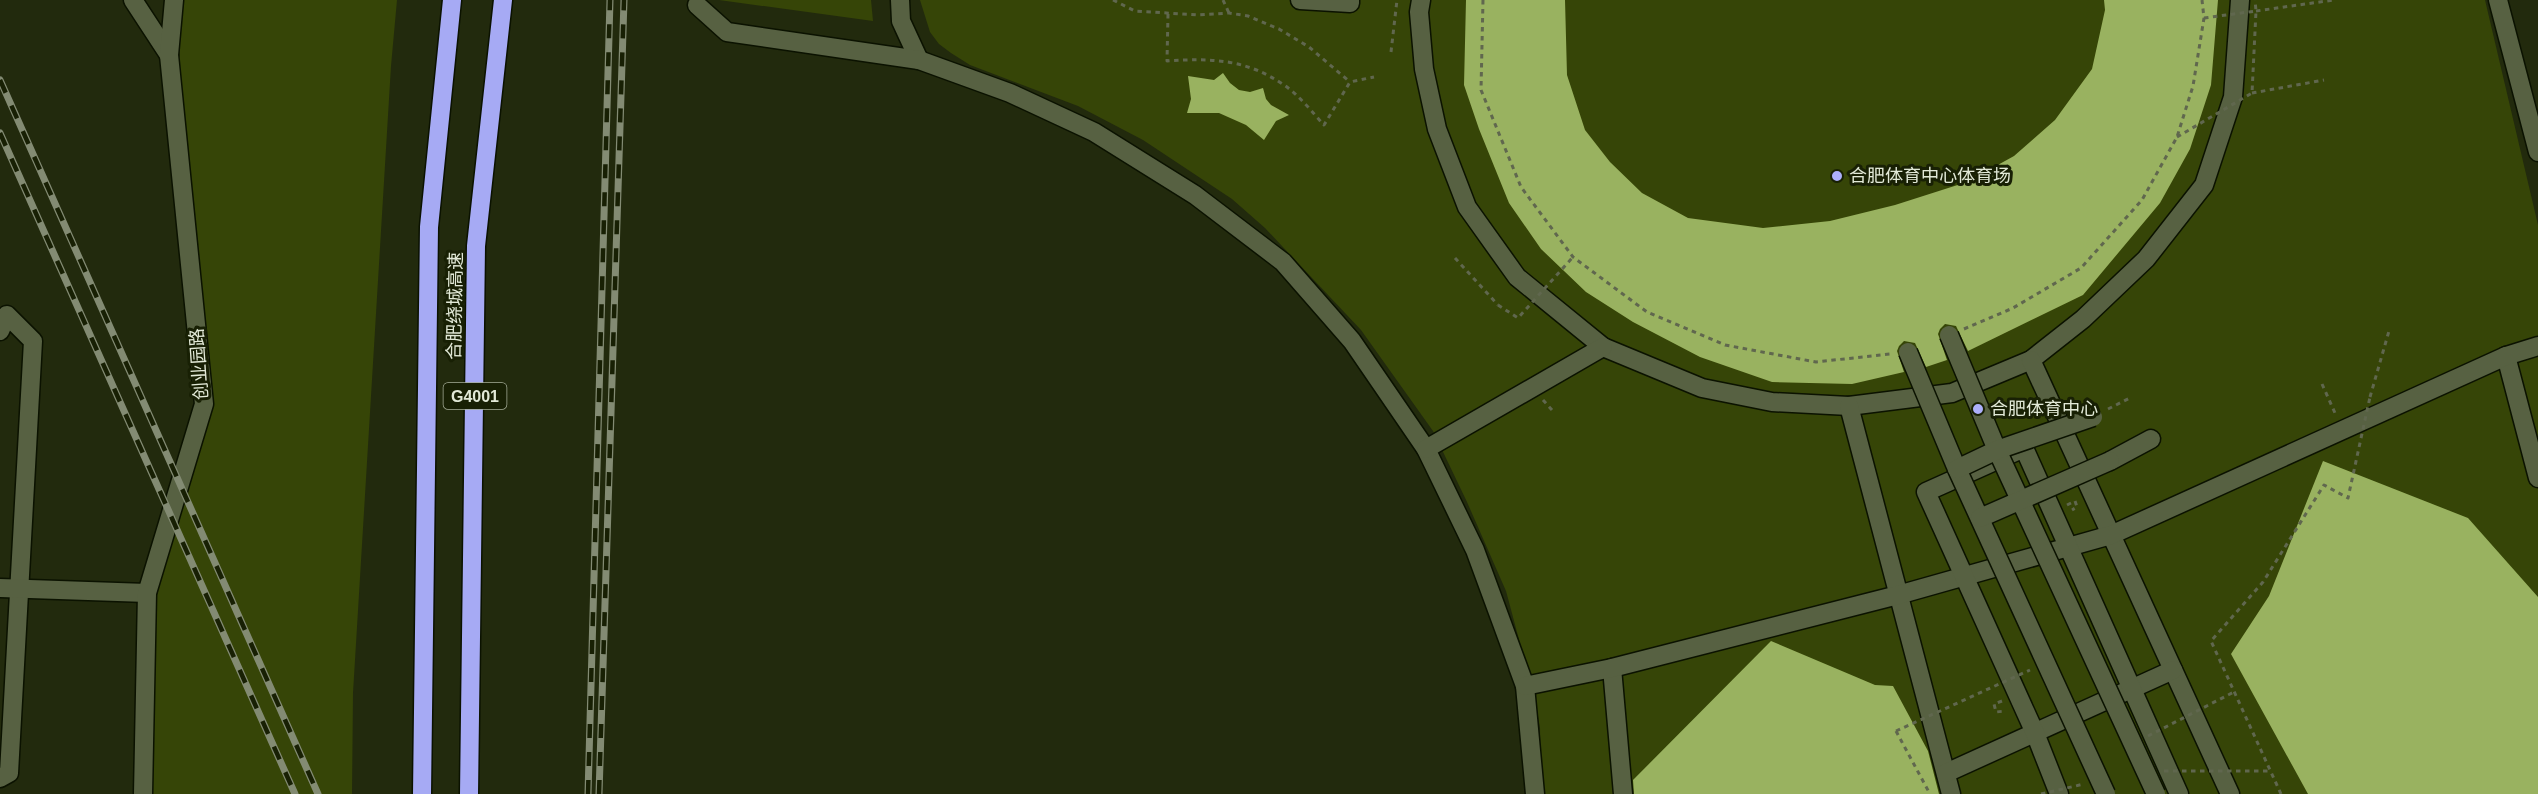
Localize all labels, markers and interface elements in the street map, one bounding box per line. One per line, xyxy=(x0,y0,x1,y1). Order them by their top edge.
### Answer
place label: 合肥体育中心体育场 xyxy=(1849,166,2011,186)
marker: 合肥体育中心体育场 xyxy=(1830,169,1844,183)
street label: 合肥绕城高速 xyxy=(444,252,466,360)
street label: 创业园路 xyxy=(187,327,211,401)
road number: G4001 xyxy=(444,383,506,409)
place label: 合肥体育中心 xyxy=(1990,399,2098,419)
marker: 合肥体育中心 xyxy=(1971,402,1985,416)

